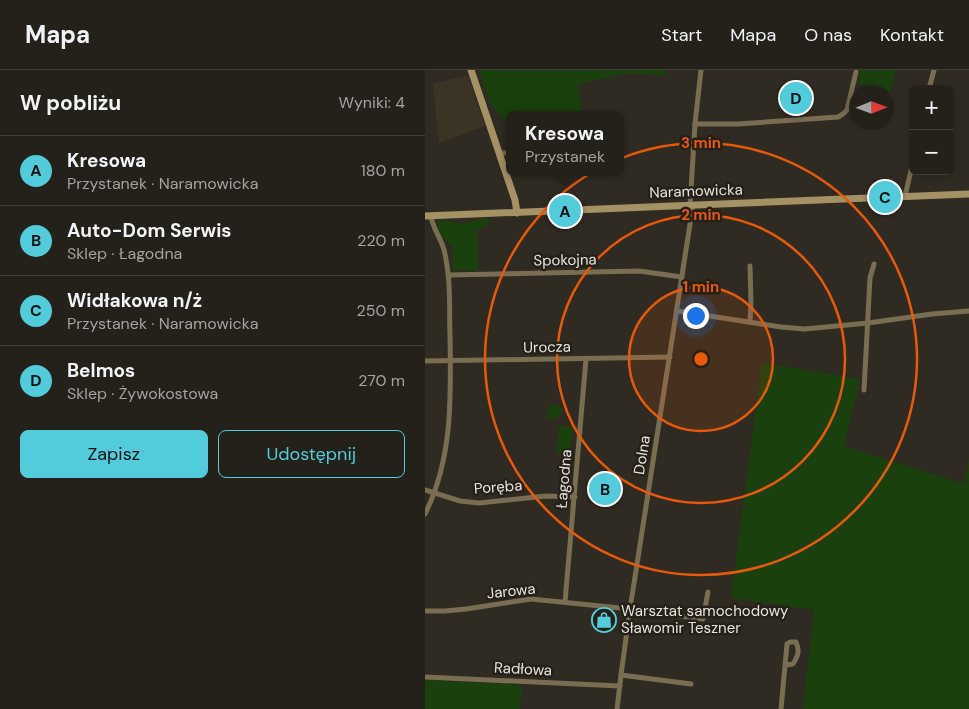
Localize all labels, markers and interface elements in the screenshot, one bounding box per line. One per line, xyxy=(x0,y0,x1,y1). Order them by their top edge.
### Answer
text: Mapa xyxy=(25,19,90,50)
text: Start xyxy=(661,23,702,47)
text: Mapa xyxy=(730,23,776,47)
text: O nas xyxy=(804,23,852,47)
text: Kontakt xyxy=(880,23,944,47)
pin: D xyxy=(780,79,812,117)
north arrow xyxy=(849,85,894,130)
map controls xyxy=(909,85,954,175)
button: + xyxy=(909,85,954,130)
text: W pobliżu xyxy=(20,89,121,117)
text: Wyniki: 4 xyxy=(338,92,405,113)
popup xyxy=(506,111,624,176)
text: Kresowa xyxy=(525,121,604,146)
button: − xyxy=(909,130,954,175)
text: 3 min xyxy=(681,133,721,153)
text: Przystanek xyxy=(525,146,605,167)
text: Kresowa xyxy=(67,148,146,173)
text: A xyxy=(30,160,42,181)
text: 180 m xyxy=(361,160,405,181)
text: Przystanek · Naramowicka xyxy=(67,173,258,194)
pin: C xyxy=(869,178,901,216)
street label: Naramowicka xyxy=(649,179,743,203)
pin: A xyxy=(549,192,581,230)
text: 2 min xyxy=(681,205,721,225)
text: Auto-Dom Serwis xyxy=(67,218,231,243)
text: B xyxy=(31,230,41,251)
text: 220 m xyxy=(357,230,405,251)
text: Sklep · Łagodna xyxy=(67,243,182,264)
street label: Spokojna xyxy=(533,249,597,271)
text: 1 min xyxy=(683,277,719,297)
text: Widłakowa n/ż xyxy=(67,288,202,313)
text: C xyxy=(30,300,42,321)
text: 250 m xyxy=(357,300,405,321)
your location xyxy=(683,303,709,329)
text: Przystanek · Naramowicka xyxy=(67,313,258,334)
street label: Urocza xyxy=(523,337,571,357)
centre of rings xyxy=(692,350,710,368)
text: Belmos xyxy=(67,358,135,383)
text: D xyxy=(30,370,42,391)
text: 270 m xyxy=(358,370,405,391)
text: Sklep · Żywokostowa xyxy=(67,383,218,404)
button: Zapisz xyxy=(20,430,208,478)
button: Udostępnij xyxy=(218,430,405,478)
street label: Dolna xyxy=(629,434,655,476)
street label: Łagodna xyxy=(551,448,577,510)
pin: B xyxy=(589,470,621,508)
street label: Poręba xyxy=(473,475,523,499)
street label: Jarowa xyxy=(486,578,536,604)
place label: Warsztat samochodowy Sławomir Teszner xyxy=(621,601,789,638)
shop icon: Warsztat samochodowy Sławomir Teszner xyxy=(591,607,617,633)
street label: Radłowa xyxy=(494,657,552,681)

